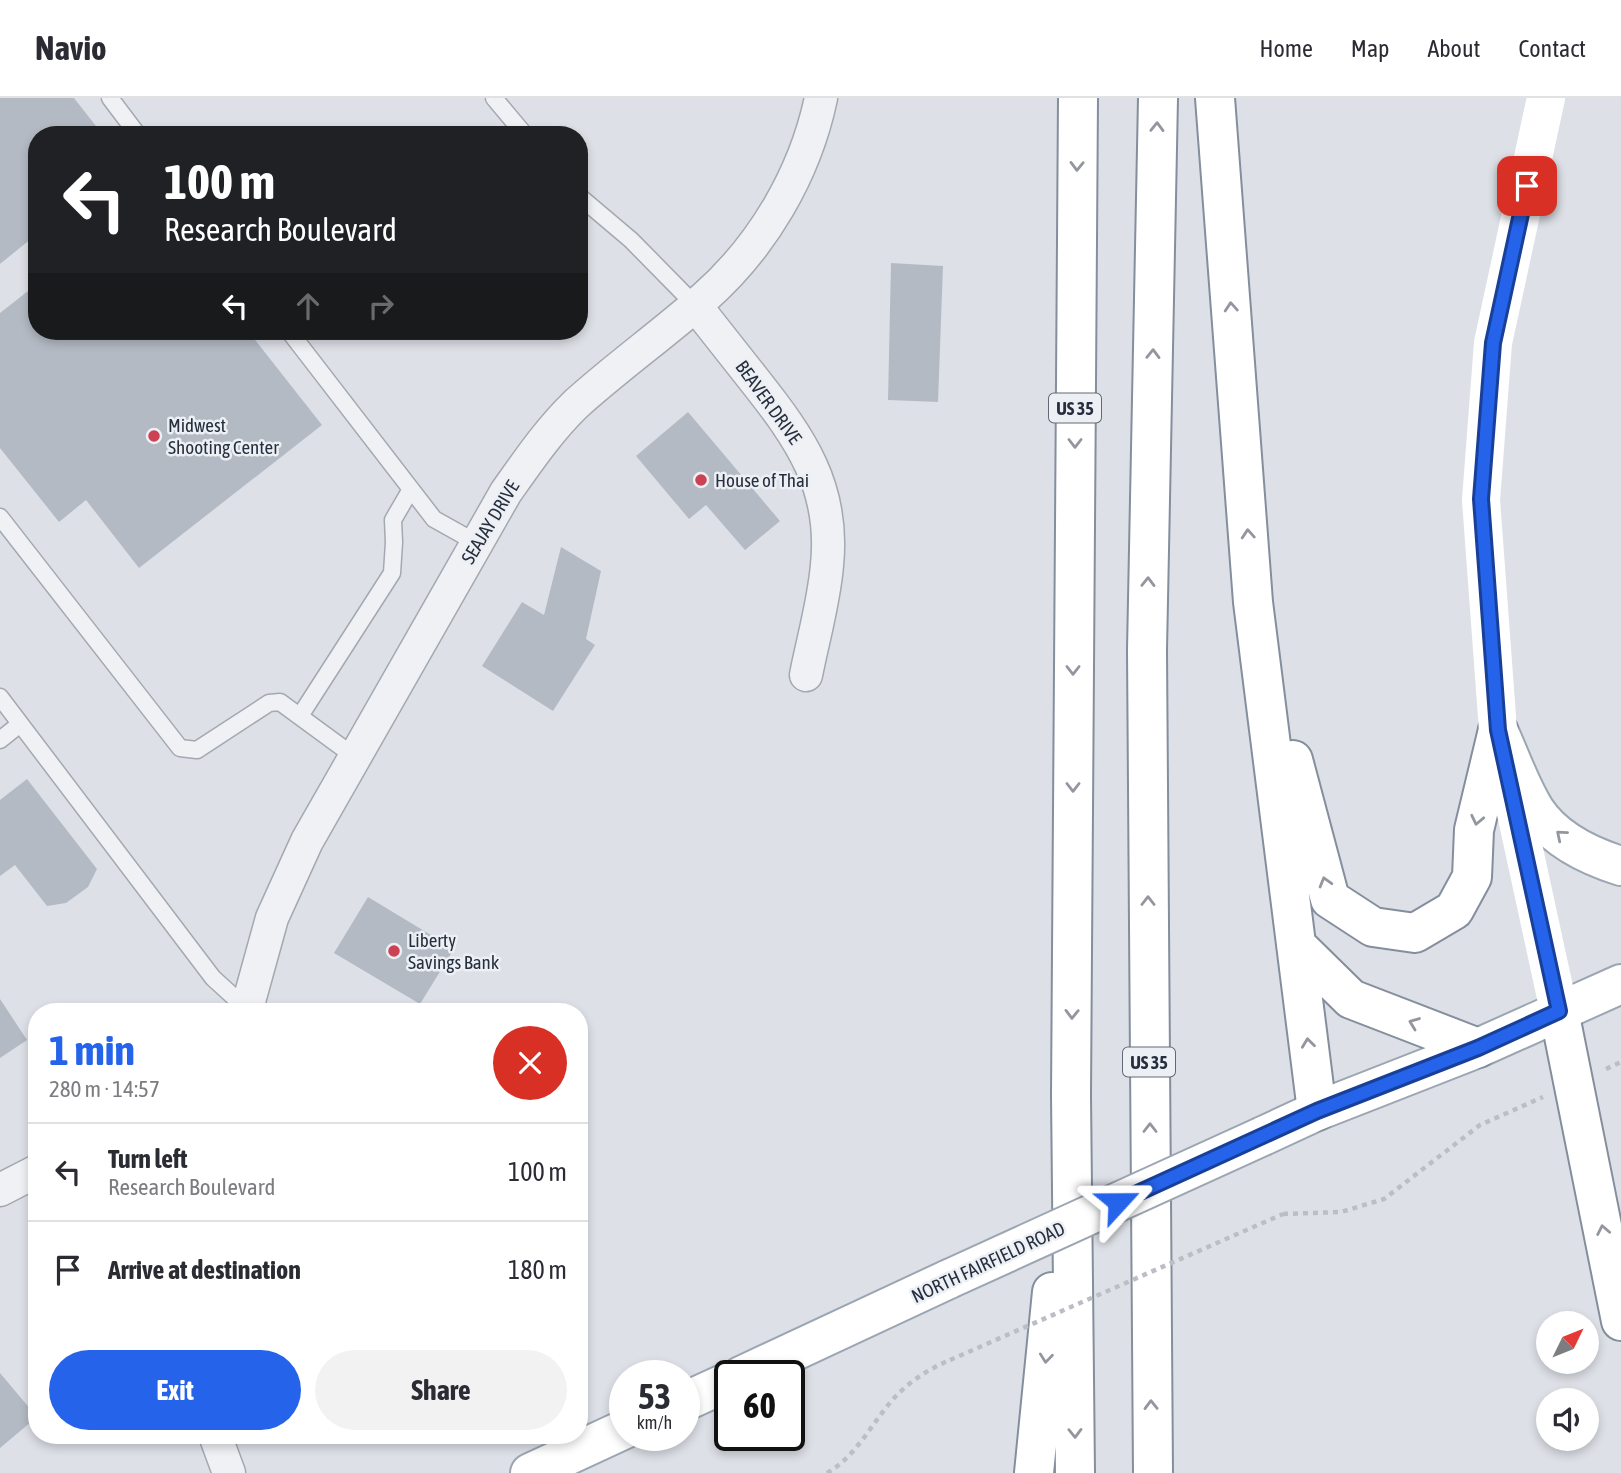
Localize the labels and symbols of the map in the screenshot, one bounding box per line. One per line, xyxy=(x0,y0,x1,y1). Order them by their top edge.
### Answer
one-way arrow xyxy=(1150,121,1165,132)
pin xyxy=(1497,156,1557,216)
one-way arrow xyxy=(1069,161,1085,172)
one-way arrow xyxy=(1224,302,1239,313)
one-way arrow xyxy=(1145,349,1161,359)
street label: BEAVER DRIVE xyxy=(731,356,807,448)
road number: US 35 xyxy=(1049,394,1101,422)
place label: Midwest Shooting Center xyxy=(168,414,279,458)
marker: Midwest Shooting Center xyxy=(146,428,162,444)
one-way arrow xyxy=(1067,438,1083,448)
place label: House of Thai xyxy=(715,469,809,491)
marker: House of Thai xyxy=(693,472,709,488)
street label: SEAJAY DRIVE xyxy=(457,476,523,568)
one-way arrow xyxy=(1241,528,1256,539)
one-way arrow xyxy=(1140,576,1156,587)
one-way arrow xyxy=(1065,665,1081,676)
one-way arrow xyxy=(1065,782,1081,793)
one-way arrow xyxy=(1470,814,1485,826)
one-way arrow xyxy=(1556,831,1569,843)
one-way arrow xyxy=(1318,876,1333,888)
one-way arrow xyxy=(1140,895,1156,906)
place label: Liberty Savings Bank xyxy=(408,929,500,973)
marker: Liberty Savings Bank xyxy=(386,943,402,959)
one-way arrow xyxy=(1064,1010,1080,1020)
one-way arrow xyxy=(1409,1018,1421,1032)
one-way arrow xyxy=(1301,1037,1316,1049)
road number: US 35 xyxy=(1123,1048,1175,1077)
one-way arrow xyxy=(1142,1123,1158,1133)
position arrow xyxy=(1081,1165,1155,1239)
street label: NORTH FAIRFIELD ROAD xyxy=(908,1217,1068,1307)
one-way arrow xyxy=(1596,1224,1611,1236)
north arrow xyxy=(1536,1311,1600,1374)
one-way arrow xyxy=(1038,1352,1053,1364)
speed limit sign: 60 xyxy=(714,1360,805,1451)
one-way arrow xyxy=(1144,1399,1159,1410)
one-way arrow xyxy=(1067,1428,1083,1438)

